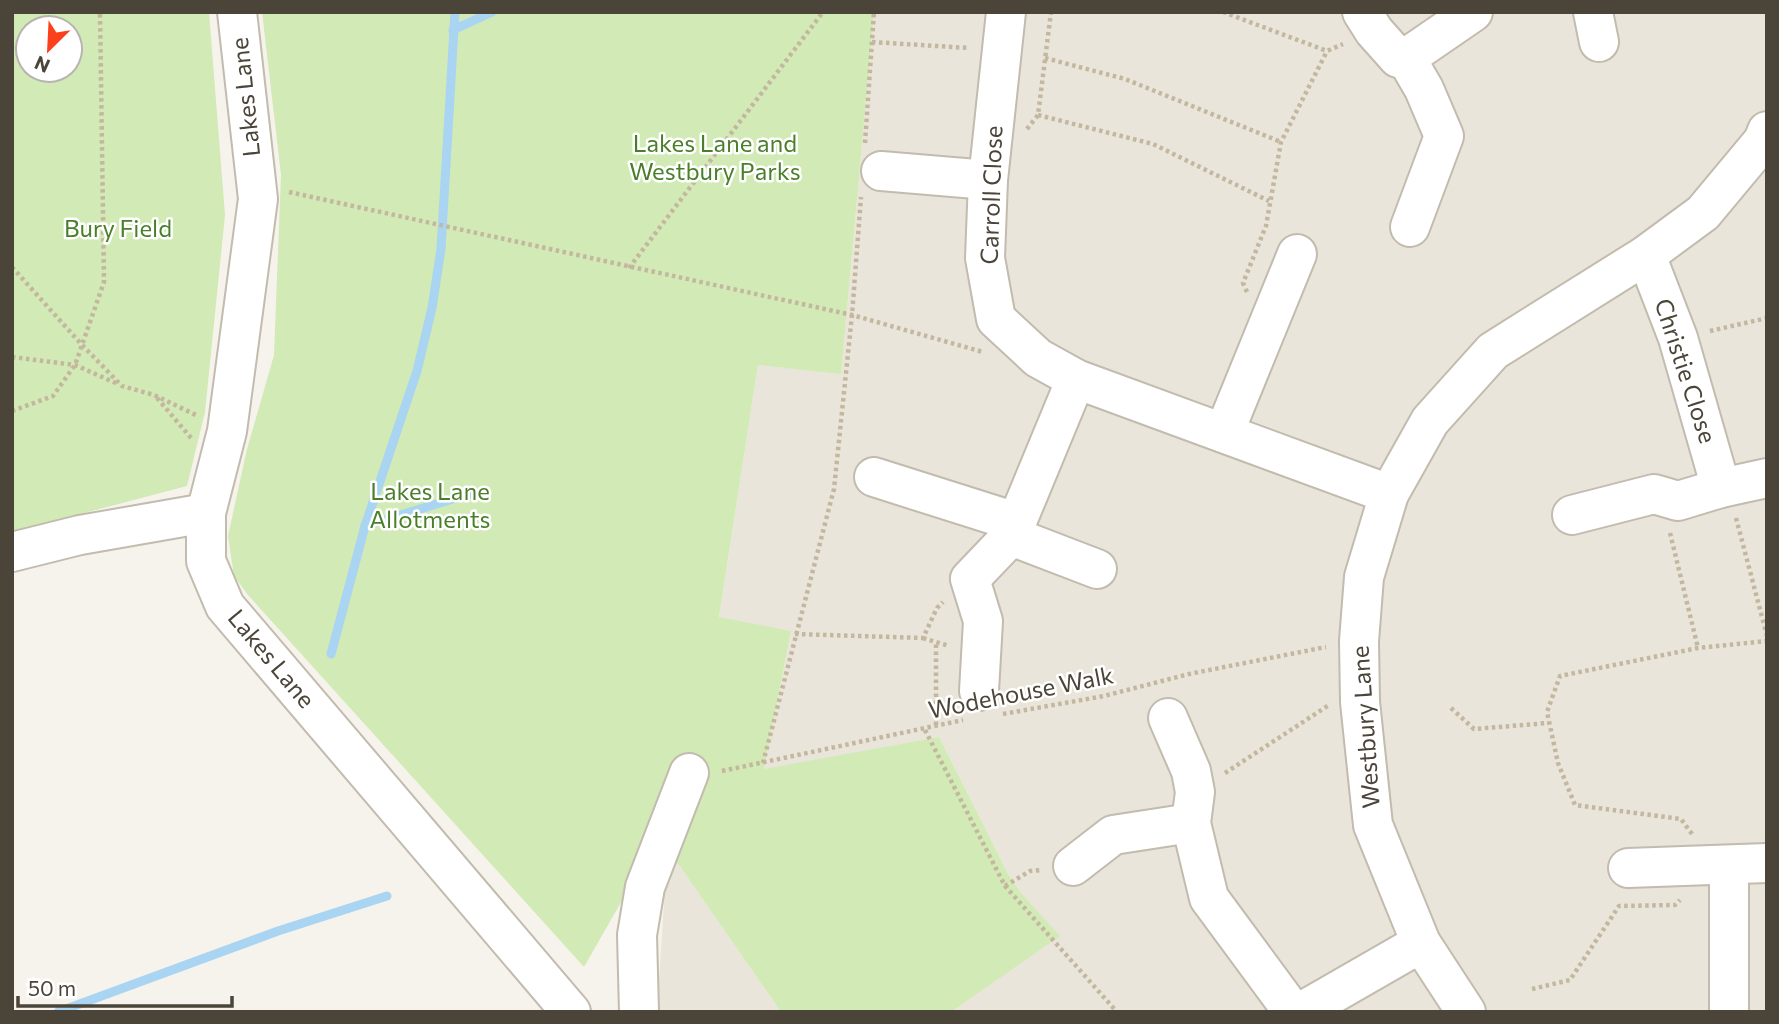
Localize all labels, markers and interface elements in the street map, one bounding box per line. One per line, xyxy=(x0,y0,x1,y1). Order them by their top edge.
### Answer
north arrow xyxy=(14,14,84,84)
street label: Lakes Lane xyxy=(224,36,265,158)
text: N xyxy=(31,52,53,78)
street label: Carroll Close xyxy=(974,125,1007,265)
park label: Lakes Lane and Westbury Parks xyxy=(629,128,801,185)
park label: Bury Field xyxy=(64,213,172,242)
street label: Christie Close xyxy=(1649,295,1723,446)
park label: Lakes Lane Allotments xyxy=(370,476,490,533)
street label: Lakes Lane xyxy=(223,603,322,713)
street label: Westbury Lane xyxy=(1344,645,1385,809)
street label: Wodehouse Walk xyxy=(926,659,1116,724)
scale bar xyxy=(18,964,231,1008)
text: 50 m xyxy=(28,975,76,1000)

